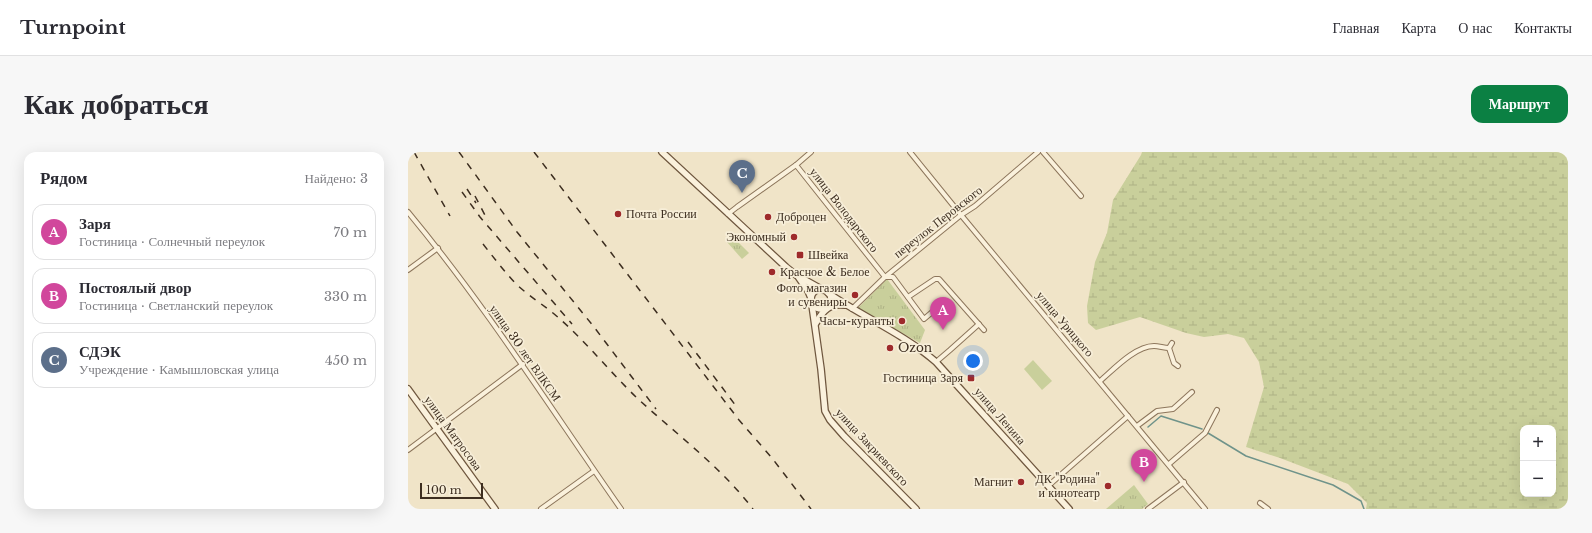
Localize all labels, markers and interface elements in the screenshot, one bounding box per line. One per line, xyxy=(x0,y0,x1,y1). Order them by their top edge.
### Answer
text: Turnpoint xyxy=(20,16,126,39)
text: Главная xyxy=(1332,19,1379,37)
text: Карта xyxy=(1401,19,1436,37)
text: О нас xyxy=(1458,19,1492,37)
text: Контакты xyxy=(1514,19,1572,37)
button: Маршрут xyxy=(1471,85,1568,123)
text: Как добраться xyxy=(24,87,209,122)
pin: C xyxy=(729,160,755,193)
street label: улица Володарского xyxy=(807,164,882,255)
text: Рядом xyxy=(40,168,88,189)
text: Найдено: 3 xyxy=(305,170,368,187)
street label: переулок Перовского xyxy=(890,182,985,261)
place label: Почта России xyxy=(626,206,697,221)
marker: Почта России xyxy=(613,209,623,219)
place label: Доброцен xyxy=(776,209,827,224)
marker: Доброцен xyxy=(763,212,773,222)
text: Заря xyxy=(79,214,111,233)
text: A xyxy=(49,224,59,241)
text: 70 m xyxy=(334,224,367,241)
place label: Экономный xyxy=(726,229,787,244)
marker: Экономный xyxy=(789,232,799,242)
text: Гостиница · Солнечный переулок xyxy=(79,233,265,250)
place label: Швейка xyxy=(808,247,849,262)
marker: Швейка xyxy=(795,250,805,260)
place label: Красное & Белое xyxy=(780,264,870,279)
marker: Красное & Белое xyxy=(767,267,777,277)
text: Постоялый двор xyxy=(79,278,192,297)
place label: Фото магазин и сувениры xyxy=(776,280,848,309)
text: B xyxy=(49,288,59,305)
text: 330 m xyxy=(324,288,367,305)
street label: улица Урицкого xyxy=(1034,288,1097,360)
marker: Фото магазин и сувениры xyxy=(850,290,860,300)
text: Гостиница · Светланский переулок xyxy=(79,297,273,314)
pin: A xyxy=(930,297,956,330)
street label: улица 30 лет ВЛКСМ xyxy=(486,301,565,404)
place label: Часы-куранты xyxy=(819,313,894,328)
marker: Часы-куранты xyxy=(897,316,907,326)
place label: Ozon xyxy=(898,340,932,355)
text: СДЭК xyxy=(79,342,121,361)
marker: Ozon xyxy=(885,343,895,353)
your location xyxy=(963,351,983,371)
text: C xyxy=(49,352,59,369)
text: 450 m xyxy=(325,352,367,369)
text: Учреждение · Камышловская улица xyxy=(79,361,279,378)
place label: Гостиница Заря xyxy=(883,370,963,385)
marker: Гостиница Заря xyxy=(966,373,976,383)
street label: улица Ленина xyxy=(971,384,1030,448)
street label: улица Матросова xyxy=(421,392,486,473)
street label: улица Закриевского xyxy=(833,405,912,489)
map controls xyxy=(1520,425,1556,497)
button: + xyxy=(1520,425,1556,461)
pin: B xyxy=(1131,449,1157,482)
button: − xyxy=(1520,461,1556,497)
place label: ДК "Родина" и кинотеатр xyxy=(1036,471,1100,500)
place label: Магнит xyxy=(974,474,1014,489)
marker: Магнит xyxy=(1016,477,1026,487)
scale bar xyxy=(420,481,483,500)
marker: ДК "Родина" и кинотеатр xyxy=(1103,481,1113,491)
text: 100 m xyxy=(426,483,462,497)

